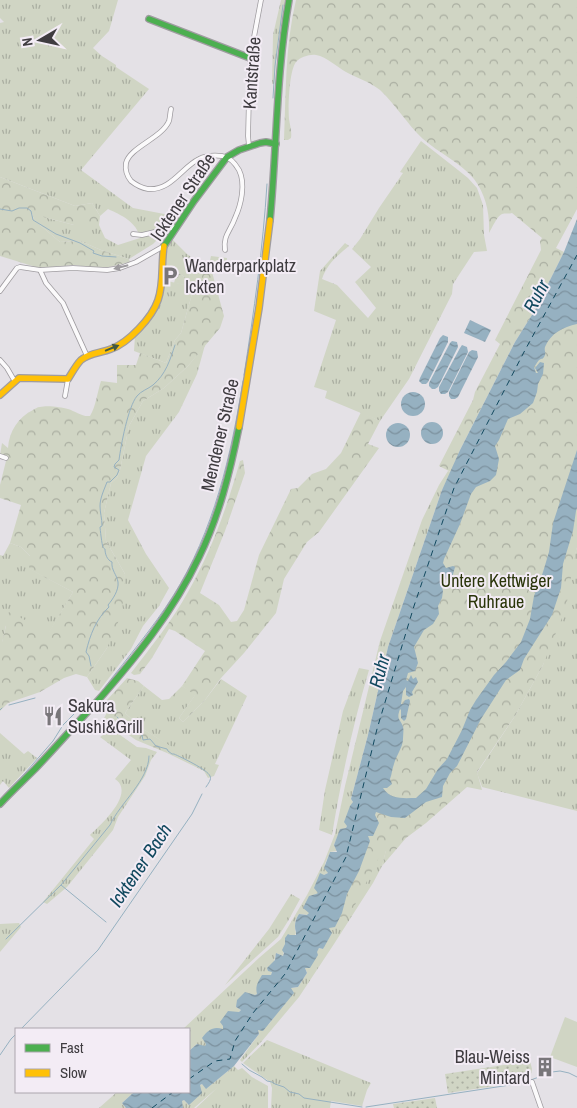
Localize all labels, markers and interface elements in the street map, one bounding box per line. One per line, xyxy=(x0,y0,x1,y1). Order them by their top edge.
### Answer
north arrow xyxy=(15,15,65,65)
street label: Kantstraße xyxy=(237,36,266,110)
text: N xyxy=(18,37,37,48)
street label: Icktener Straße xyxy=(144,148,221,246)
place label: Wanderparkplatz Ickten xyxy=(185,253,296,299)
one-way arrow xyxy=(113,263,128,271)
parking icon: Wanderparkplatz Ickten xyxy=(159,265,181,287)
water label: Ruhr xyxy=(517,274,556,317)
one-way arrow xyxy=(105,344,119,352)
street label: Mendener Straße xyxy=(194,376,245,494)
park label: Untere Kettwiger Ruhraue xyxy=(441,568,551,614)
water label: Ruhr xyxy=(362,651,396,691)
place label: Sakura Sushi&Grill xyxy=(68,693,143,739)
restaurant icon: Sakura Sushi&Grill xyxy=(42,705,64,727)
water label: Icktener Bach xyxy=(103,818,177,912)
legend xyxy=(15,1028,190,1093)
text: Fast xyxy=(60,1037,84,1058)
place label: Blau-Weiss Mintard xyxy=(455,1044,530,1090)
building icon: Blau-Weiss Mintard xyxy=(534,1056,556,1078)
text: Slow xyxy=(60,1062,87,1083)

